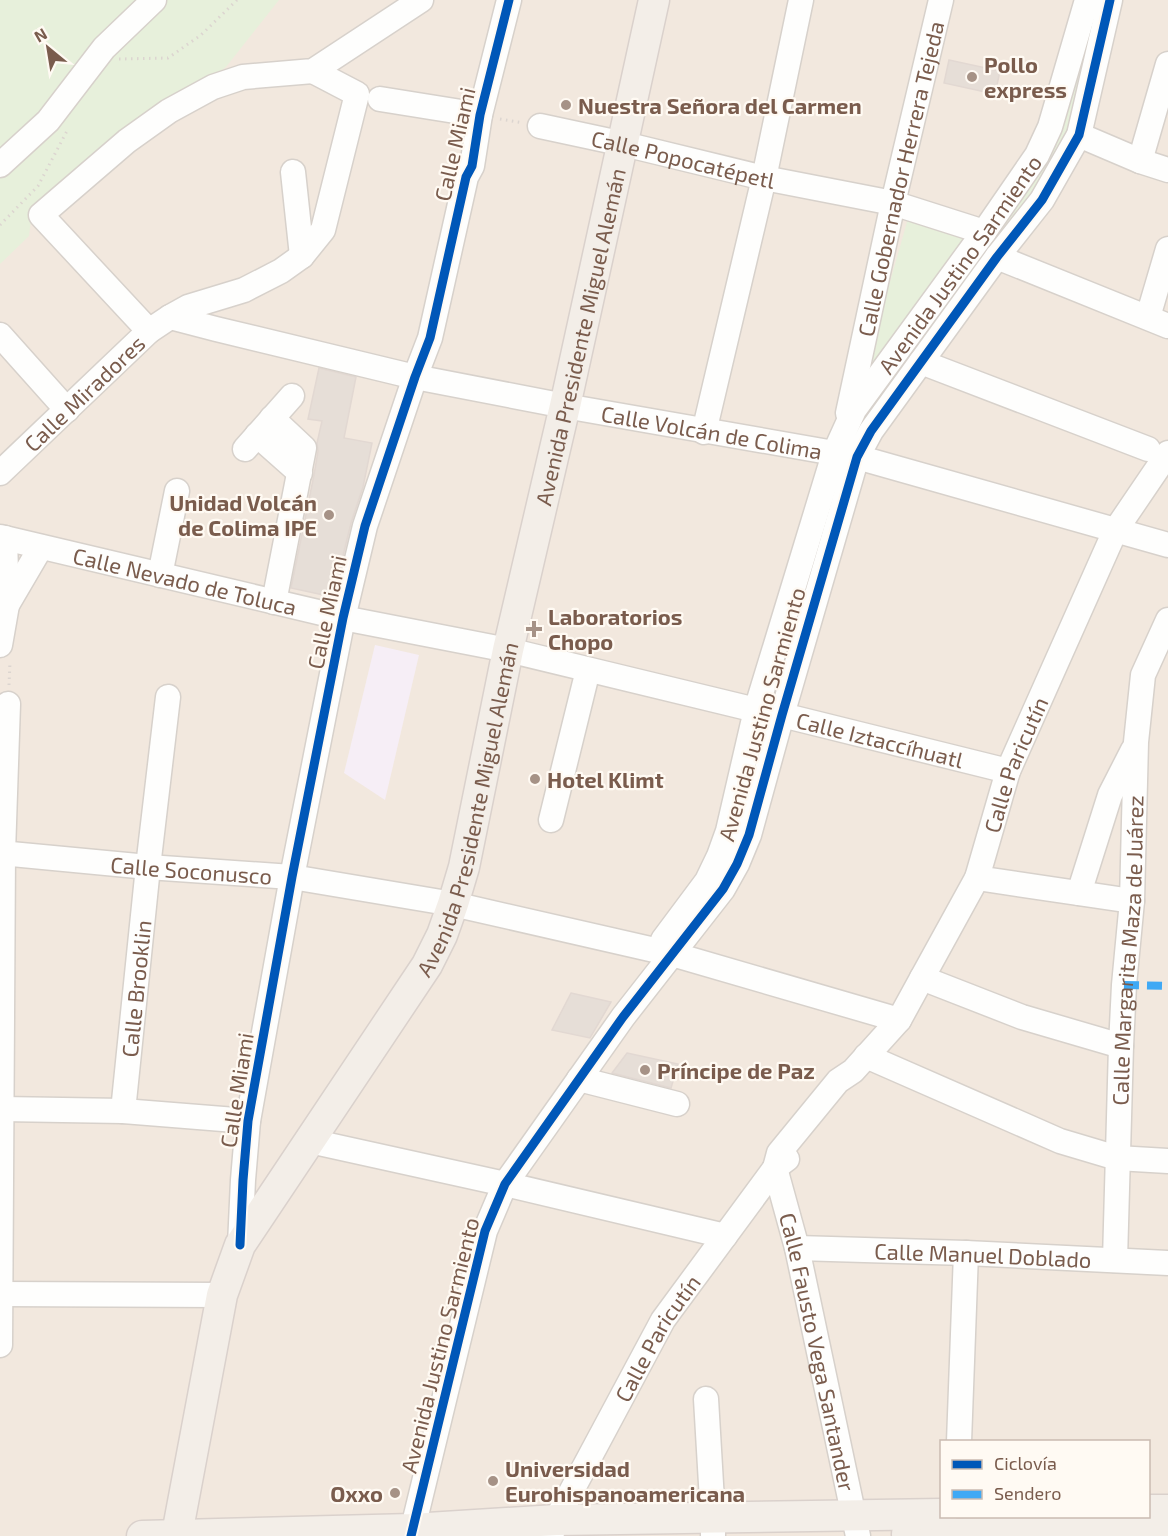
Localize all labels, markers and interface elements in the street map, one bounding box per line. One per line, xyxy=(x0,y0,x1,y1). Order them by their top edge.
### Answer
north arrow xyxy=(18,18,78,78)
street label: Calle Gobernador Herrera Tejeda xyxy=(852,19,949,339)
text: N xyxy=(30,23,50,46)
place label: Pollo express xyxy=(984,51,1067,102)
marker: Pollo express xyxy=(965,70,979,84)
street label: Calle Miami xyxy=(428,85,480,203)
place label: Nuestra Señora del Carmen xyxy=(578,92,862,118)
marker: Nuestra Señora del Carmen xyxy=(559,98,573,112)
street label: Calle Popocatépetl xyxy=(589,124,778,193)
street label: Avenida Justino Sarmiento xyxy=(872,150,1046,378)
street label: Avenida Presidente Miguel Alemán xyxy=(529,165,630,508)
street label: Calle Miradores xyxy=(18,329,150,456)
street label: Calle Volcán de Colima xyxy=(599,400,824,464)
place label: Unidad Volcán de Colima IPE xyxy=(169,489,317,540)
marker: Unidad Volcán de Colima IPE xyxy=(322,508,336,522)
street label: Calle Nevado de Toluca xyxy=(70,542,299,620)
street label: Calle Miami xyxy=(301,553,351,671)
street label: Avenida Justino Sarmiento xyxy=(712,584,810,844)
place label: Laboratorios Chopo xyxy=(548,603,682,654)
marker: Laboratorios Chopo xyxy=(525,620,543,638)
street label: Avenida Presidente Miguel Alemán xyxy=(410,639,522,981)
street label: Calle Paricutín xyxy=(978,693,1053,836)
street label: Calle Iztaccíhuatl xyxy=(794,706,967,773)
place label: Hotel Klimt xyxy=(547,766,664,792)
marker: Hotel Klimt xyxy=(528,772,542,786)
street label: Calle Margarita Maza de Juárez xyxy=(1106,795,1148,1106)
street label: Calle Soconusco xyxy=(109,851,273,889)
street label: Calle Brooklin xyxy=(116,919,155,1058)
street label: Calle Miami xyxy=(214,1031,258,1149)
place label: Príncipe de Paz xyxy=(657,1057,815,1083)
marker: Príncipe de Paz xyxy=(638,1063,652,1077)
street label: Calle Fausto Vega Santander xyxy=(775,1210,861,1494)
street label: Avenida Justino Sarmiento xyxy=(395,1214,483,1476)
street label: Calle Manuel Doblado xyxy=(874,1237,1092,1272)
street label: Calle Paricutín xyxy=(609,1269,705,1406)
legend xyxy=(940,1440,1150,1518)
text: Ciclovía xyxy=(994,1452,1057,1474)
place label: Universidad Eurohispanoamericana xyxy=(505,1455,745,1506)
marker: Universidad Eurohispanoamericana xyxy=(486,1474,500,1488)
place label: Oxxo xyxy=(330,1480,383,1506)
text: Sendero xyxy=(994,1482,1061,1504)
marker: Oxxo xyxy=(388,1486,402,1500)

